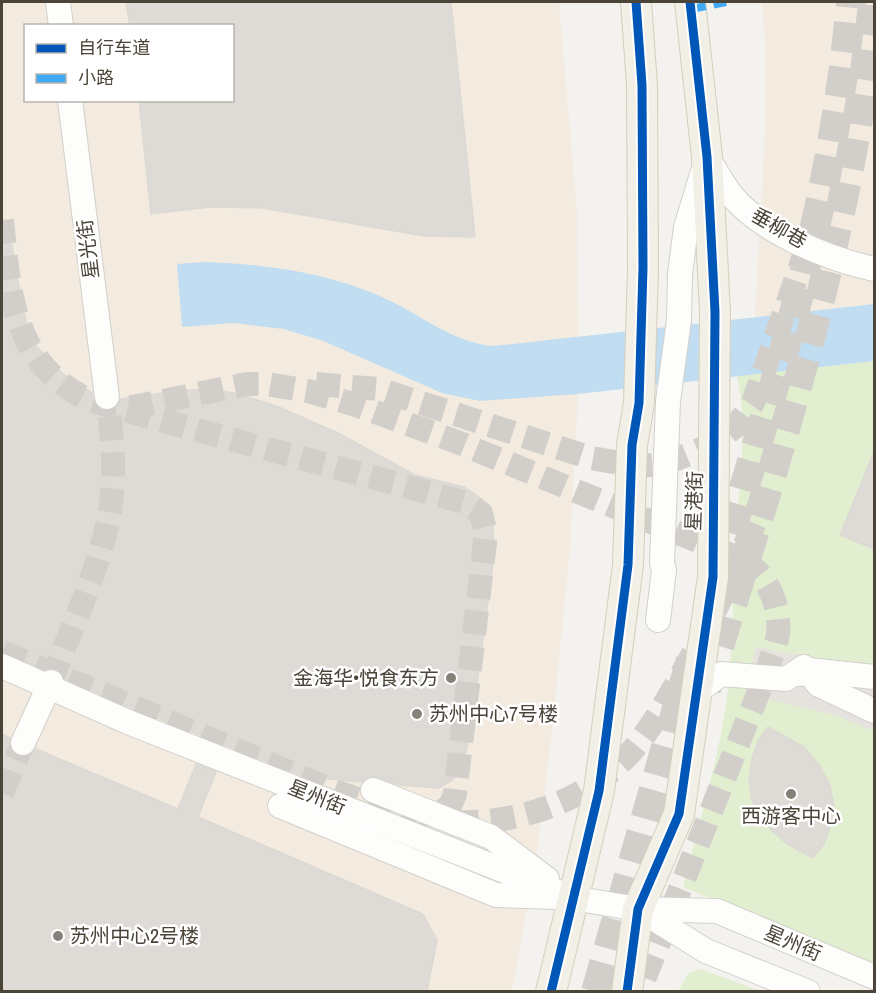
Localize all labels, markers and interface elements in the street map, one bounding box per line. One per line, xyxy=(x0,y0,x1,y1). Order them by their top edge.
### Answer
legend xyxy=(24,24,234,102)
text: 自行车道 xyxy=(78,35,150,60)
text: 小路 xyxy=(78,65,114,90)
street label: 垂柳巷 xyxy=(747,201,812,254)
street label: 星光街 xyxy=(70,218,105,280)
street label: 星港街 xyxy=(679,471,708,531)
place label: 金海华•悦食东方 xyxy=(293,664,439,691)
marker: 金海华•悦食东方 xyxy=(444,671,458,685)
place label: 苏州中心7号楼 xyxy=(429,700,558,727)
marker: 苏州中心7号楼 xyxy=(410,707,424,721)
street label: 星州街 xyxy=(284,773,350,820)
marker: 西游客中心 xyxy=(784,787,798,801)
place label: 西游客中心 xyxy=(741,802,841,829)
street label: 星州街 xyxy=(760,918,826,967)
place label: 苏州中心2号楼 xyxy=(70,922,199,949)
marker: 苏州中心2号楼 xyxy=(51,929,65,943)

